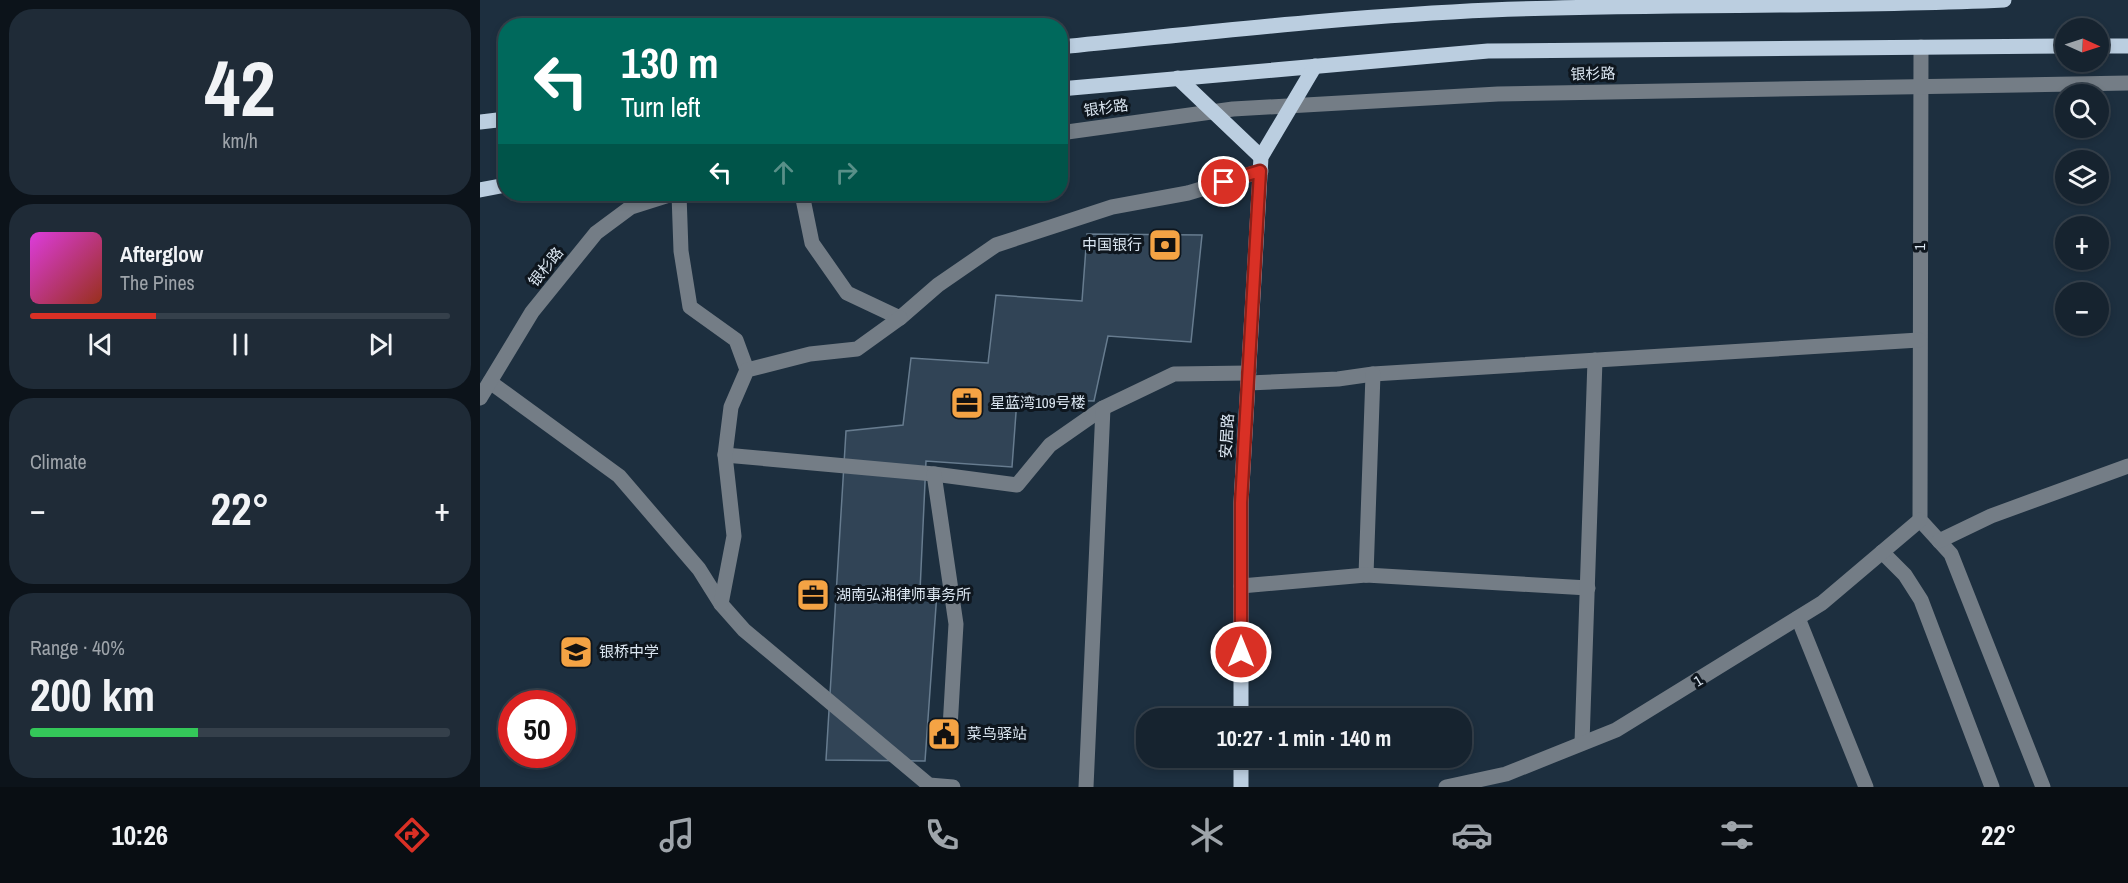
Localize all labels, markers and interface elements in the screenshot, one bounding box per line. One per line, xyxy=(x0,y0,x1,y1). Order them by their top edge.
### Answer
north arrow xyxy=(2055,18,2109,72)
map controls xyxy=(2055,18,2109,336)
text: 42 xyxy=(204,35,276,140)
text: 130 m xyxy=(621,35,719,91)
icon: left xyxy=(522,42,600,120)
street label: 银杉路 xyxy=(1570,63,1616,84)
button: search xyxy=(2055,84,2109,138)
text: Turn left xyxy=(621,89,700,125)
street label: 银杉路 xyxy=(1082,94,1130,121)
text: km/h xyxy=(222,127,258,154)
button: layers xyxy=(2055,150,2109,204)
icon: left xyxy=(704,156,737,189)
icon: ahead xyxy=(767,156,800,189)
icon: right xyxy=(830,156,863,189)
pin xyxy=(1198,156,1249,207)
icon: arrive xyxy=(1207,165,1240,198)
button: + xyxy=(2055,216,2109,270)
bank icon: 中国银行 xyxy=(1147,227,1183,263)
place label: 中国银行 xyxy=(1082,234,1142,255)
text: Afterglow xyxy=(120,239,203,269)
street label: 银杉路 xyxy=(523,243,568,291)
street label: 1 xyxy=(1909,243,1930,251)
text: The Pines xyxy=(120,269,195,296)
button: − xyxy=(2055,282,2109,336)
icon: previous xyxy=(84,328,117,361)
icon: pause xyxy=(224,328,257,361)
icon: next xyxy=(364,328,397,361)
office icon: 星蓝湾109号楼 xyxy=(949,385,985,421)
place label: 星蓝湾109号楼 xyxy=(990,392,1086,413)
street label: 安居路 xyxy=(1215,413,1238,459)
text: Climate xyxy=(30,448,87,475)
text: 22° xyxy=(210,478,270,539)
text: − xyxy=(30,487,46,531)
text: + xyxy=(434,487,450,531)
office icon: 湖南弘湘律师事务所 xyxy=(795,577,831,613)
place label: 湖南弘湘律师事务所 xyxy=(836,584,971,605)
position arrow xyxy=(1209,620,1273,684)
text: Range · 40% xyxy=(30,634,125,661)
school or university icon: 银桥中学 xyxy=(558,634,594,670)
place label: 银桥中学 xyxy=(599,641,659,662)
text: 200 km xyxy=(30,664,155,725)
street label: 1 xyxy=(1689,670,1706,691)
speed limit sign: 50 xyxy=(498,690,576,768)
public building icon: 菜鸟驿站 xyxy=(926,716,962,752)
place label: 菜鸟驿站 xyxy=(967,723,1027,744)
text: 10:27 · 1 min · 140 m xyxy=(1217,723,1391,753)
icon: directions xyxy=(391,814,433,856)
icon: music xyxy=(656,814,698,856)
icon: phone xyxy=(921,814,963,856)
icon: climate xyxy=(1186,814,1228,856)
icon: car xyxy=(1451,814,1493,856)
icon: filters xyxy=(1716,814,1758,856)
text: 10:26 xyxy=(111,817,168,853)
text: 22° xyxy=(1981,817,2016,853)

